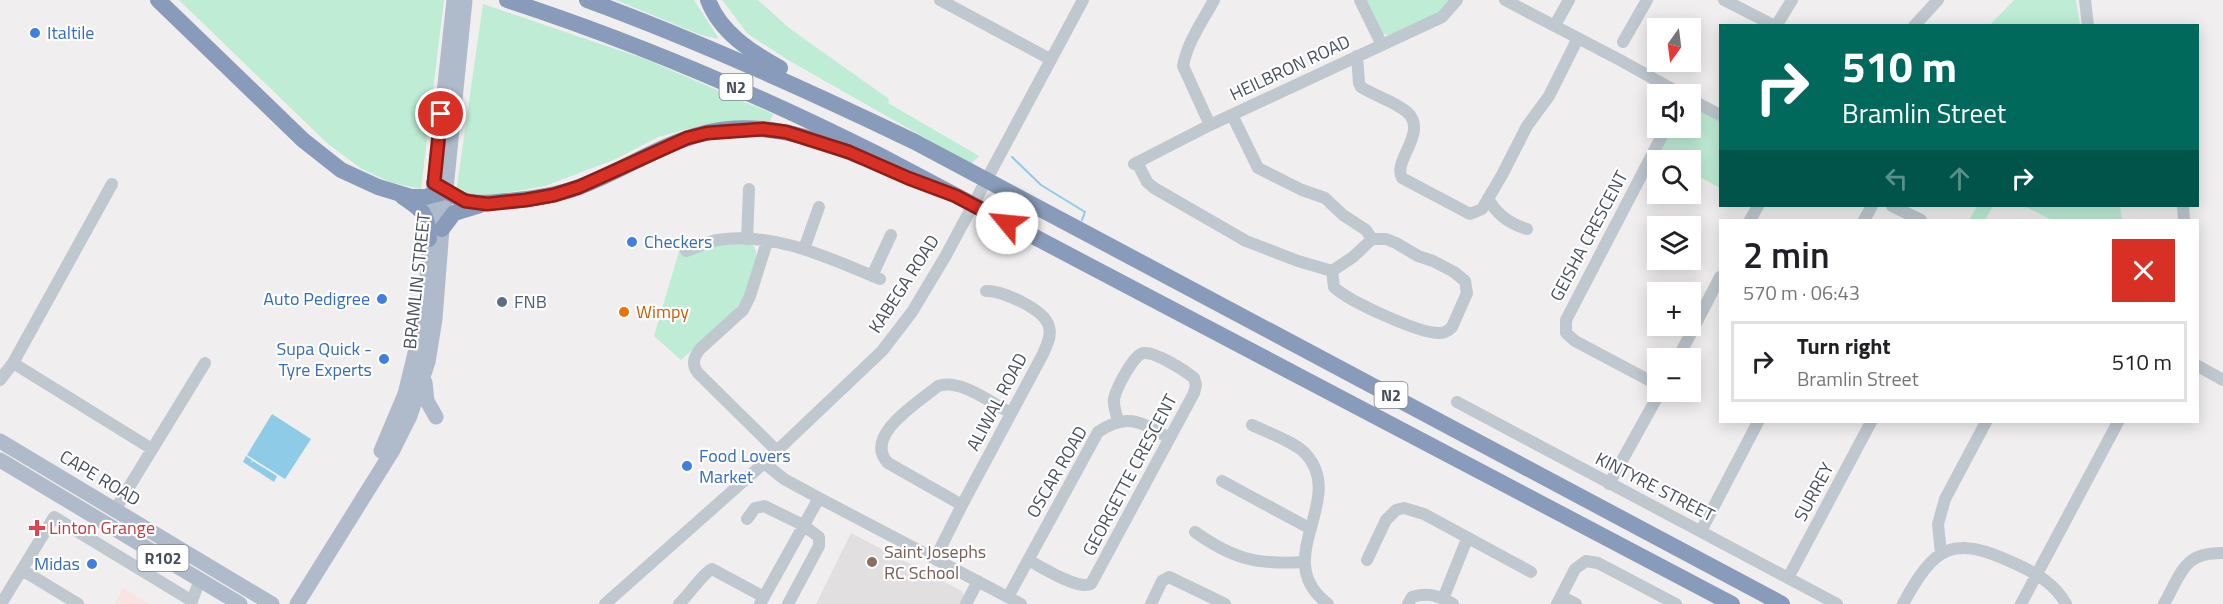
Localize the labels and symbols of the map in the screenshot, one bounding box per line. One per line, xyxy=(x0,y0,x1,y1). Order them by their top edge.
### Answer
north arrow xyxy=(1647,18,1701,72)
place label: Italtile xyxy=(47,19,94,46)
marker: Italtile xyxy=(28,26,42,40)
street label: HEILBRON ROAD xyxy=(1225,28,1355,107)
road number: N2 xyxy=(720,74,752,100)
pin xyxy=(415,88,466,139)
street label: GEISHA CRESCENT xyxy=(1543,165,1635,306)
position arrow xyxy=(975,191,1039,255)
street label: BRAMLIN STREET xyxy=(396,211,437,350)
place label: Checkers xyxy=(644,228,712,255)
street label: KABEGA ROAD xyxy=(862,229,946,338)
marker: Checkers xyxy=(625,235,639,249)
place label: Auto Pedigree xyxy=(263,285,370,312)
place label: FNB xyxy=(514,288,547,315)
marker: Auto Pedigree xyxy=(375,292,389,306)
marker: FNB xyxy=(495,295,509,309)
place label: Wimpy xyxy=(636,298,689,325)
marker: Wimpy xyxy=(617,305,631,319)
place label: Supa Quick - Tyre Experts xyxy=(277,335,372,383)
street label: ALIWAL ROAD xyxy=(959,348,1034,456)
marker: Supa Quick - Tyre Experts xyxy=(377,352,391,366)
road number: N2 xyxy=(1374,382,1408,408)
street label: GEORGETTE CRESCENT xyxy=(1075,389,1184,560)
street label: OSCAR ROAD xyxy=(1019,421,1094,523)
place label: Food Lovers Market xyxy=(699,442,791,490)
street label: CAPE ROAD xyxy=(55,443,146,512)
street label: KINTYRE STREET xyxy=(1591,445,1720,528)
street label: SURREY xyxy=(1787,457,1840,526)
marker: Food Lovers Market xyxy=(680,459,694,473)
place label: Linton Grange xyxy=(49,514,155,541)
marker: Linton Grange xyxy=(30,521,44,535)
place label: Saint Josephs RC School xyxy=(884,538,986,586)
road number: R102 xyxy=(138,545,188,571)
place label: Midas xyxy=(34,550,80,577)
marker: Saint Josephs RC School xyxy=(865,555,879,569)
marker: Midas xyxy=(85,557,99,571)

